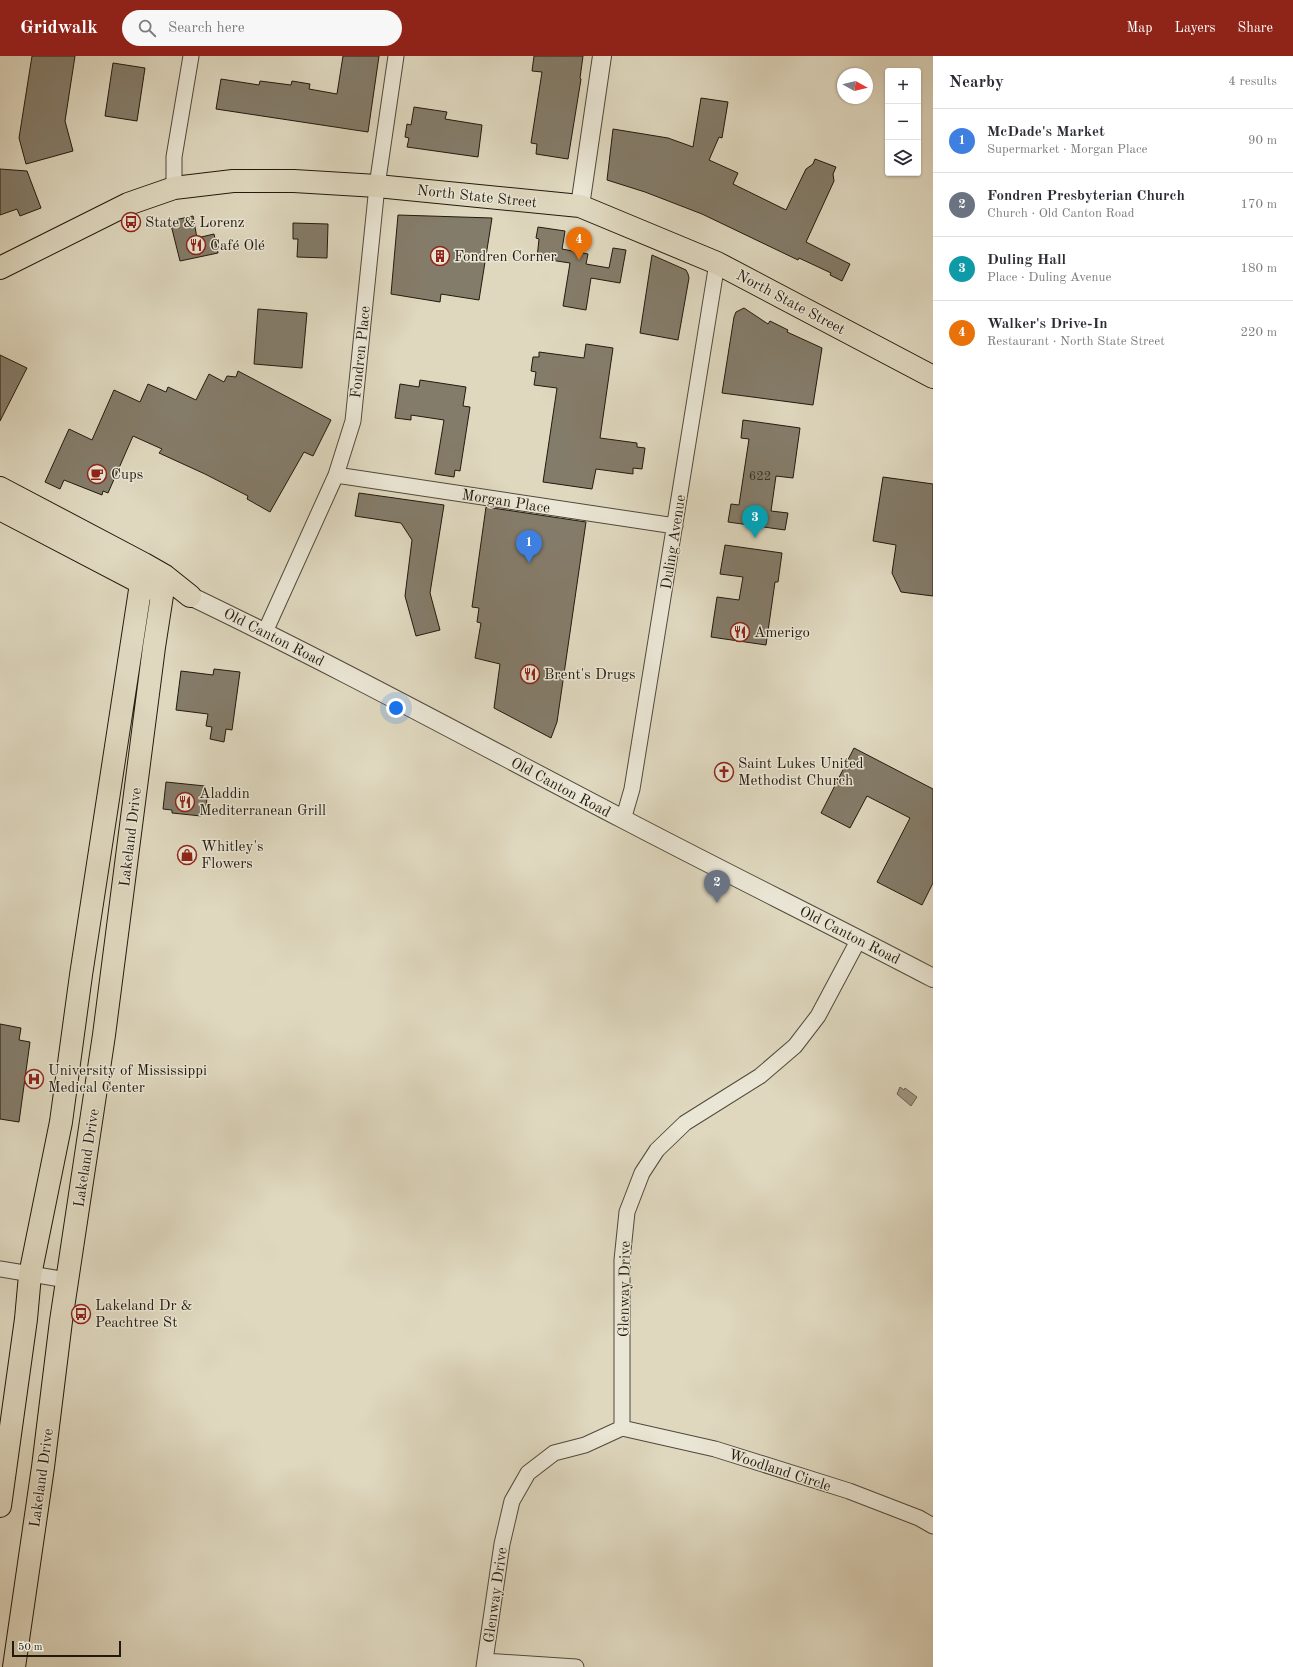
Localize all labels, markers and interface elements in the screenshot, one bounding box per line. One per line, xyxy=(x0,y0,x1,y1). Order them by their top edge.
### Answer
search box xyxy=(122,10,402,46)
icon: search xyxy=(136,17,158,39)
text: Gridwalk xyxy=(20,19,98,38)
text: Search here xyxy=(168,21,245,36)
text: Map xyxy=(1127,21,1153,35)
text: Layers xyxy=(1175,21,1216,35)
text: Share xyxy=(1238,21,1273,35)
north arrow xyxy=(837,68,873,104)
map controls xyxy=(885,68,921,176)
button: + xyxy=(885,68,921,104)
text: Nearby xyxy=(949,74,1004,91)
text: 4 results xyxy=(1228,75,1277,88)
button: − xyxy=(885,104,921,140)
text: McDade's Market xyxy=(987,125,1105,140)
text: 1 xyxy=(958,134,966,147)
text: 90 m xyxy=(1248,134,1277,147)
button: layers xyxy=(885,140,921,176)
text: Supermarket · Morgan Place xyxy=(987,143,1148,156)
street label: North State Street xyxy=(416,184,538,211)
text: Fondren Presbyterian Church xyxy=(987,189,1185,204)
text: 2 xyxy=(958,198,966,211)
text: 170 m xyxy=(1240,198,1277,211)
text: Church · Old Canton Road xyxy=(987,207,1135,220)
bus stop icon: State & Lorenz xyxy=(120,211,142,233)
place label: State & Lorenz xyxy=(145,216,245,231)
pin: 4 xyxy=(566,227,592,260)
restaurant icon: Café Olé xyxy=(185,234,207,256)
place label: Café Olé xyxy=(210,239,265,254)
building icon: Fondren Corner xyxy=(429,245,451,267)
place label: Fondren Corner xyxy=(454,250,557,265)
text: Duling Hall xyxy=(987,253,1066,268)
text: 3 xyxy=(958,262,966,275)
text: 180 m xyxy=(1240,262,1277,275)
street label: North State Street xyxy=(733,268,847,338)
text: Place · Duling Avenue xyxy=(987,271,1111,284)
street label: Fondren Place xyxy=(349,305,374,399)
text: Walker's Drive-In xyxy=(987,317,1108,332)
text: 4 xyxy=(958,326,966,339)
text: 220 m xyxy=(1240,326,1277,339)
text: Restaurant · North State Street xyxy=(987,335,1165,348)
cafe icon: Cups xyxy=(86,463,108,485)
place label: Cups xyxy=(111,468,143,483)
house number: 622 xyxy=(749,470,771,483)
street label: Morgan Place xyxy=(461,488,551,517)
street label: Duling Avenue xyxy=(660,494,689,591)
pin: 3 xyxy=(742,505,768,538)
pin: 1 xyxy=(516,530,542,563)
street label: Old Canton Road xyxy=(221,607,326,670)
restaurant icon: Amerigo xyxy=(729,621,751,643)
place label: Amerigo xyxy=(754,626,810,641)
restaurant icon: Brent's Drugs xyxy=(519,663,541,685)
place label: Brent's Drugs xyxy=(544,668,636,683)
your location xyxy=(386,698,406,718)
street label: Old Canton Road xyxy=(508,756,613,821)
place label: Saint Lukes United Methodist Church xyxy=(738,757,864,789)
church icon: Saint Lukes United Methodist Church xyxy=(713,761,735,783)
street label: Lakeland Drive xyxy=(118,787,145,888)
place label: Aladdin Mediterranean Grill xyxy=(199,787,326,819)
restaurant icon: Aladdin Mediterranean Grill xyxy=(174,791,196,813)
place label: Whitley's Flowers xyxy=(201,840,264,872)
shop icon: Whitley's Flowers xyxy=(176,844,198,866)
pin: 2 xyxy=(704,870,730,903)
street label: Old Canton Road xyxy=(797,905,902,968)
place label: University of Mississippi Medical Center xyxy=(48,1064,207,1096)
hospital icon: University of Mississippi Medical Center xyxy=(23,1068,45,1090)
street label: Lakeland Drive xyxy=(72,1108,103,1209)
street label: Glenway Drive xyxy=(617,1241,634,1337)
place label: Lakeland Dr & Peachtree St xyxy=(95,1299,193,1331)
bus stop icon: Lakeland Dr & Peachtree St xyxy=(70,1303,92,1325)
street label: Lakeland Drive xyxy=(28,1428,57,1529)
street label: Woodland Circle xyxy=(727,1448,833,1495)
street label: Glenway Drive xyxy=(482,1546,511,1644)
scale bar xyxy=(12,1639,121,1658)
text: 50 m xyxy=(18,1642,43,1653)

